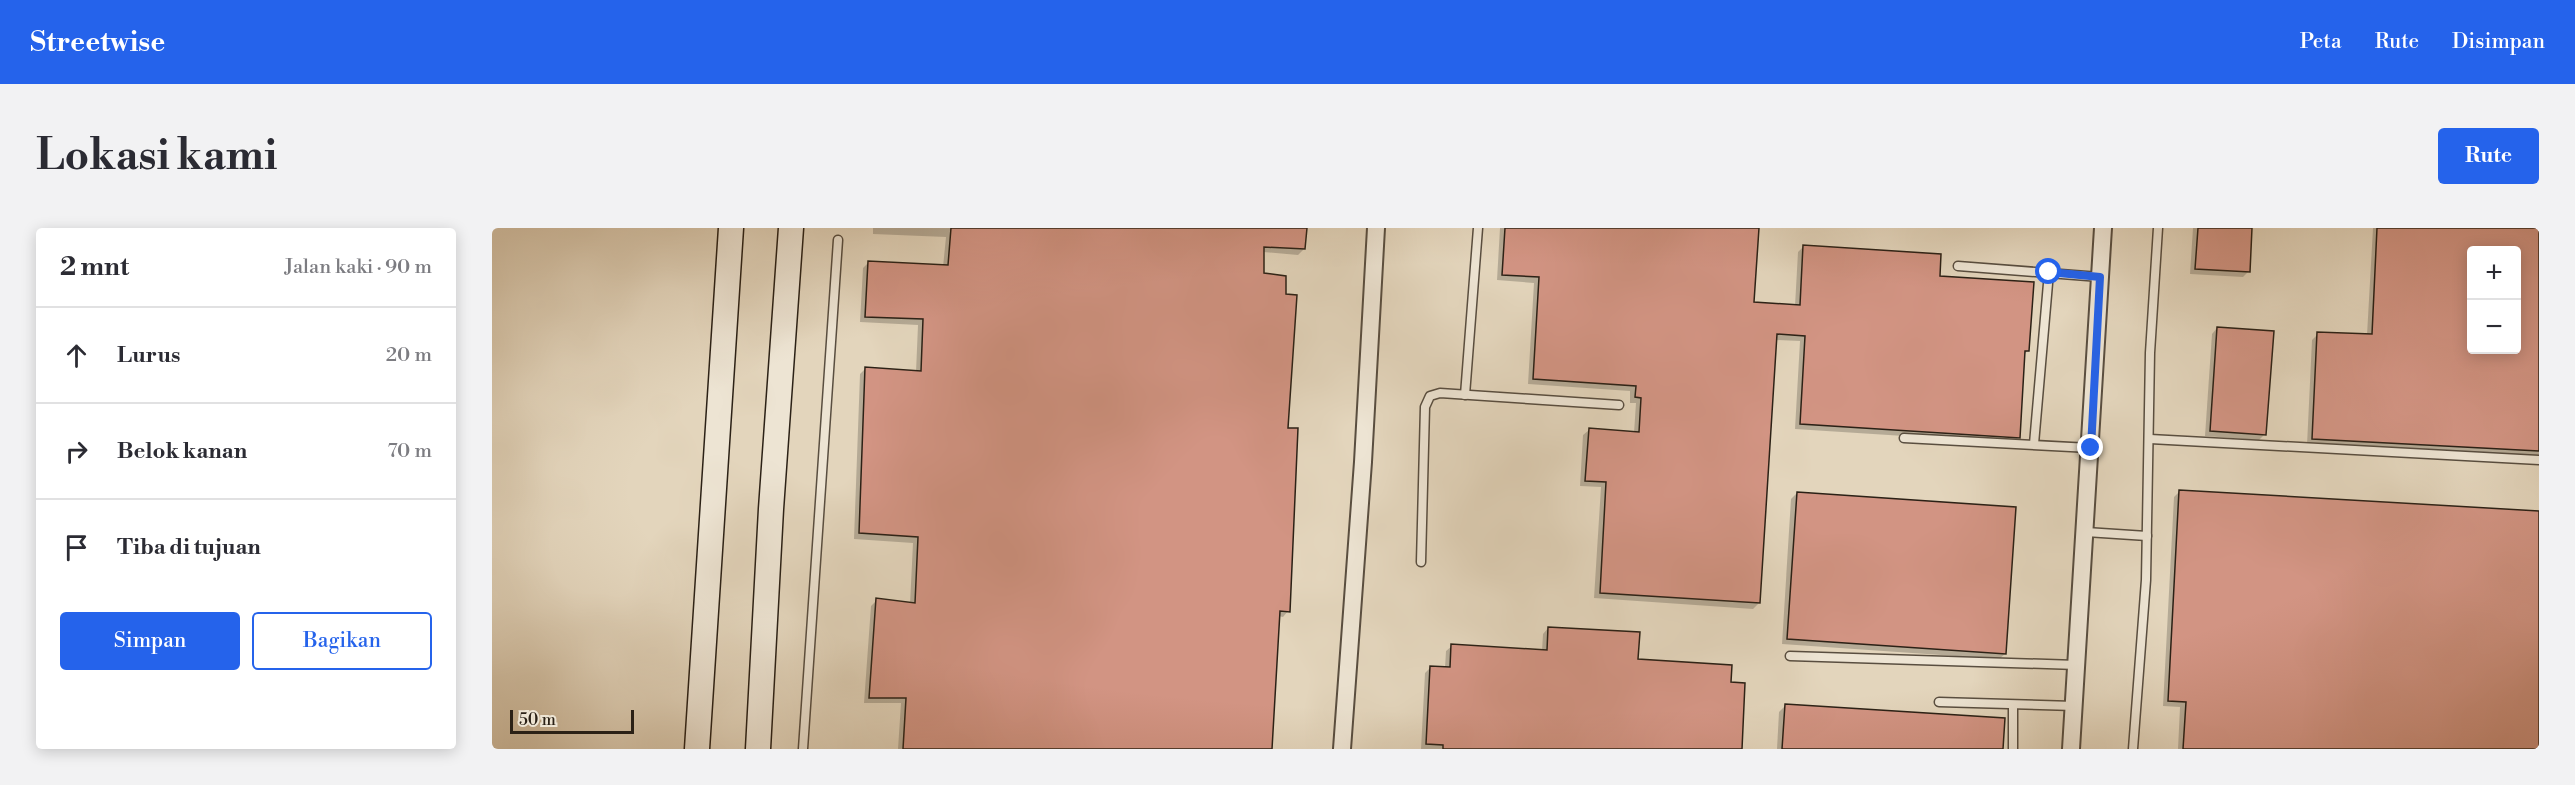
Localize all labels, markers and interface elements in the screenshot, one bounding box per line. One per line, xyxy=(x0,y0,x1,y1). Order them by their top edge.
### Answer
text: Streetwise xyxy=(30,25,165,60)
text: Peta xyxy=(2300,29,2342,55)
text: Rute xyxy=(2375,29,2419,55)
text: Disimpan xyxy=(2452,29,2545,55)
button: Rute xyxy=(2438,128,2539,184)
text: Lokasi kami xyxy=(36,130,277,183)
map controls xyxy=(2467,246,2521,354)
button: + xyxy=(2467,246,2521,300)
text: 2 mnt xyxy=(60,251,129,283)
text: Jalan kaki · 90 m xyxy=(285,255,432,280)
route start xyxy=(2035,258,2061,284)
button: − xyxy=(2467,300,2521,354)
icon: ahead xyxy=(60,339,93,372)
text: Lurus xyxy=(117,342,180,369)
text: 20 m xyxy=(386,343,432,368)
route end xyxy=(2077,434,2103,460)
icon: right xyxy=(60,435,93,468)
text: Belok kanan xyxy=(117,438,247,465)
text: 70 m xyxy=(388,439,432,464)
icon: arrive xyxy=(60,531,93,564)
text: Tiba di tujuan xyxy=(117,534,261,561)
button: Simpan xyxy=(60,612,240,670)
button: Bagikan xyxy=(252,612,432,670)
scale bar xyxy=(510,707,634,735)
text: 50 m xyxy=(519,710,556,730)

